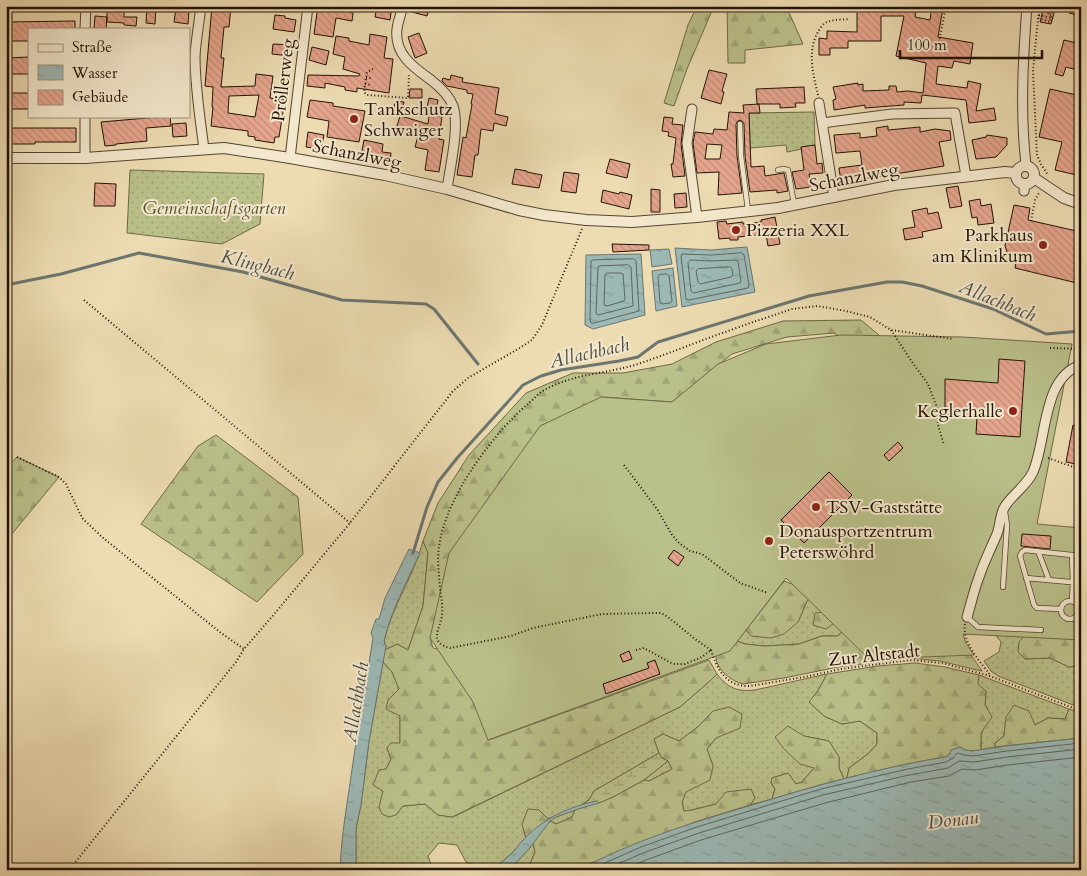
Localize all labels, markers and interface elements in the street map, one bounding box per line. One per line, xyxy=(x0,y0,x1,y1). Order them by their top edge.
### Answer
legend xyxy=(28,28,190,118)
scale bar xyxy=(900,28,1042,60)
text: 100 m xyxy=(907,35,947,55)
street label: Pröllerweg xyxy=(266,36,301,123)
text: Straße xyxy=(72,37,112,57)
text: Wasser xyxy=(71,63,118,83)
text: Gebäude xyxy=(72,87,129,107)
place label: Tankschutz Schwaiger xyxy=(364,97,453,143)
marker: Tankschutz Schwaiger xyxy=(348,113,360,125)
street label: Schanzlweg xyxy=(310,134,405,176)
street label: Schanzlweg xyxy=(807,156,902,198)
park label: Gemeinschaftsgarten xyxy=(143,196,286,221)
place label: Pizzeria XXL xyxy=(746,218,850,243)
place label: Parkhaus am Klinikum xyxy=(932,223,1034,269)
marker: Pizzeria XXL xyxy=(730,224,742,236)
marker: Parkhaus am Klinikum xyxy=(1037,239,1049,251)
water label: Klingbach xyxy=(218,243,297,287)
water label: Allachbach xyxy=(954,273,1040,328)
water label: Allachbach xyxy=(546,331,632,375)
place label: Keglerhalle xyxy=(917,399,1003,424)
marker: Keglerhalle xyxy=(1007,405,1019,417)
place label: TSV-Gaststätte xyxy=(826,495,942,520)
marker: TSV-Gaststätte xyxy=(810,501,822,513)
place label: Donausportzentrum Peterswöhrd xyxy=(779,519,933,565)
marker: Donausportzentrum Peterswöhrd xyxy=(763,535,775,547)
street label: Zur Altstadt xyxy=(827,638,921,673)
water label: Allachbach xyxy=(337,660,375,745)
water label: Donau xyxy=(926,804,980,836)

